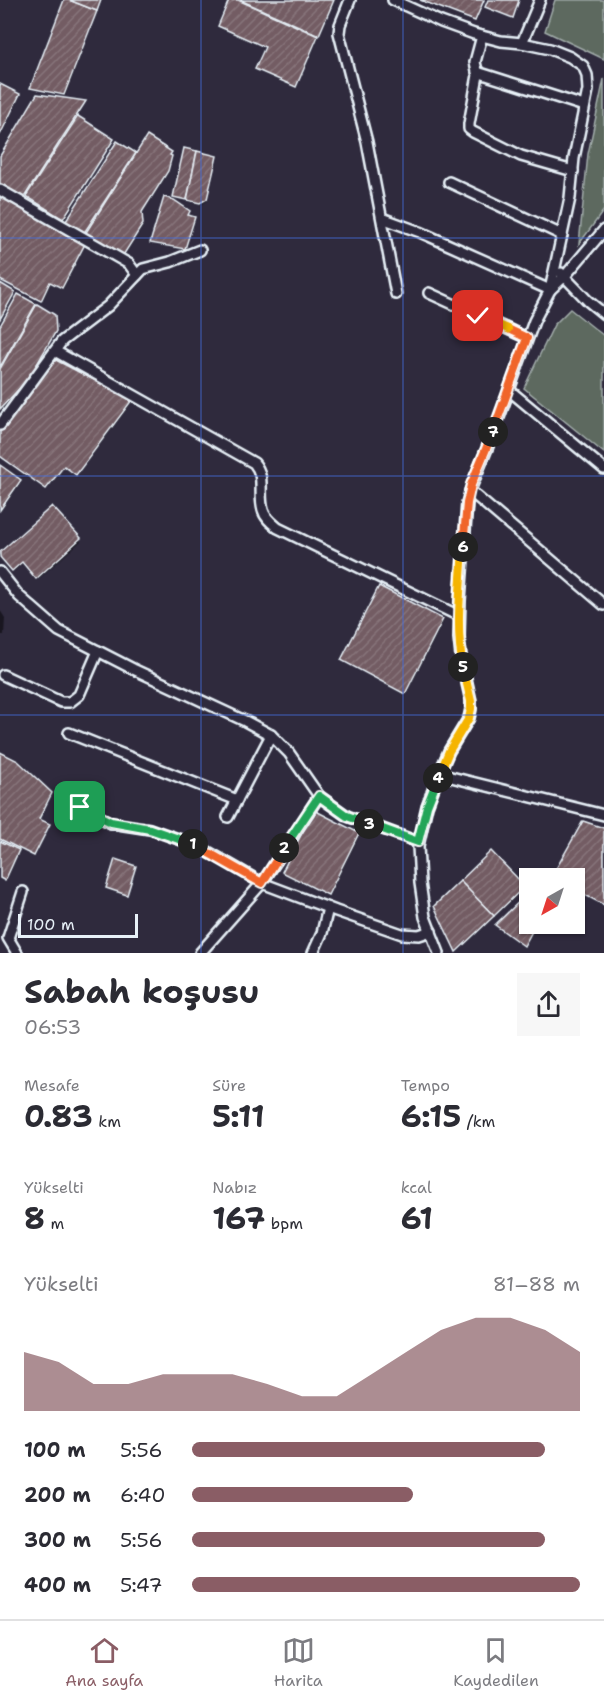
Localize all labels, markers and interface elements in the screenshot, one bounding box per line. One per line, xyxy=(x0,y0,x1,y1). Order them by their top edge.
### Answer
pin xyxy=(452,290,503,341)
icon: check xyxy=(461,299,494,332)
pin: 7 xyxy=(478,417,508,447)
text: 7 xyxy=(487,421,499,442)
pin: 6 xyxy=(448,532,478,562)
text: 6 xyxy=(457,536,469,557)
pin: 5 xyxy=(448,652,478,682)
text: 5 xyxy=(458,656,468,677)
pin: 4 xyxy=(423,763,453,793)
text: 4 xyxy=(432,767,444,788)
pin xyxy=(54,781,105,832)
icon: arrive xyxy=(63,790,96,823)
pin: 3 xyxy=(354,809,384,839)
text: 3 xyxy=(363,813,375,834)
pin: 1 xyxy=(178,829,208,859)
text: 1 xyxy=(189,833,197,854)
pin: 2 xyxy=(269,833,299,863)
text: 2 xyxy=(278,837,290,858)
north arrow xyxy=(519,868,585,934)
map controls xyxy=(519,868,585,934)
scale bar xyxy=(18,911,138,938)
text: 100 m xyxy=(27,914,75,935)
text: Sabah koşusu xyxy=(24,969,259,1014)
button: share xyxy=(517,973,580,1036)
text: 06:53 xyxy=(24,1014,81,1040)
text: Mesafe xyxy=(24,1075,80,1096)
text: Süre xyxy=(212,1075,246,1096)
text: Tempo xyxy=(401,1075,450,1096)
text: 0.83 xyxy=(24,1096,93,1137)
text: 5:11 xyxy=(212,1096,265,1137)
text: 6:15 xyxy=(401,1096,461,1137)
text: km xyxy=(93,1111,121,1132)
text: /km xyxy=(461,1111,495,1132)
text: Yükselti xyxy=(24,1177,84,1198)
text: Nabız xyxy=(212,1177,257,1198)
text: kcal xyxy=(401,1177,432,1198)
text: 8 xyxy=(24,1198,45,1239)
text: 167 xyxy=(212,1198,265,1239)
text: 61 xyxy=(401,1198,433,1239)
text: m xyxy=(45,1213,64,1234)
text: bpm xyxy=(265,1213,303,1234)
text: Yükselti xyxy=(24,1271,99,1297)
text: 81–88 m xyxy=(493,1271,580,1297)
text: 100 m xyxy=(24,1437,86,1463)
text: 5:56 xyxy=(120,1437,163,1463)
text: 200 m xyxy=(24,1482,91,1508)
text: 6:40 xyxy=(120,1482,165,1508)
text: 300 m xyxy=(24,1527,91,1553)
text: 5:56 xyxy=(120,1527,163,1553)
text: 400 m xyxy=(24,1572,91,1598)
text: 5:47 xyxy=(120,1572,162,1598)
tab: Ana sayfa xyxy=(65,1634,143,1691)
tab: Harita xyxy=(274,1634,323,1691)
tab: Kaydedilen xyxy=(453,1634,539,1691)

